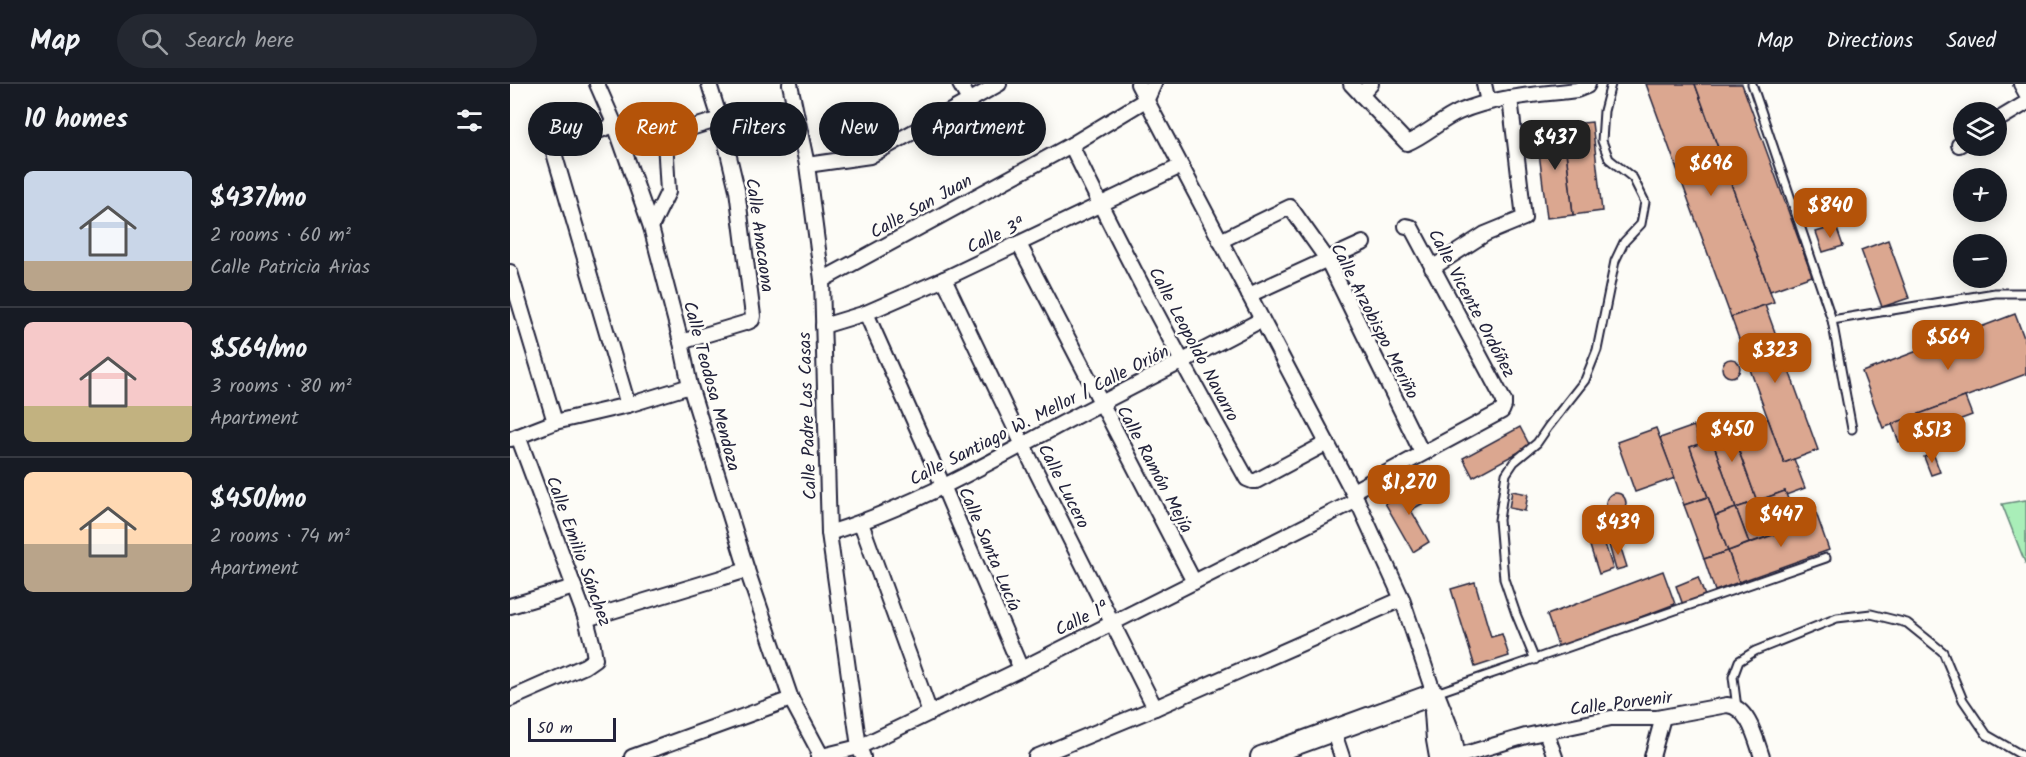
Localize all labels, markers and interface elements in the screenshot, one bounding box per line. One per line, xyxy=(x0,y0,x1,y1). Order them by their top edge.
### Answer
search box xyxy=(117,14,537,68)
text: Map xyxy=(30,19,81,64)
text: Search here xyxy=(186,24,294,59)
icon: search xyxy=(138,25,171,58)
text: Map xyxy=(1757,25,1793,58)
text: Directions xyxy=(1826,25,1913,58)
text: Saved xyxy=(1946,25,1996,58)
text: 10 homes xyxy=(24,99,128,141)
chip: Buy xyxy=(528,102,603,156)
chip: Rent xyxy=(615,102,698,156)
chip: Filters xyxy=(710,102,807,156)
chip: New xyxy=(819,102,899,156)
chip: Apartment xyxy=(911,102,1046,156)
map controls xyxy=(1953,102,2007,288)
button: layers xyxy=(1953,102,2007,156)
icon: filters xyxy=(453,104,486,137)
pin: $437 xyxy=(1519,120,1591,171)
text: $437 xyxy=(1533,123,1577,155)
pin: $696 xyxy=(1675,146,1747,197)
text: $696 xyxy=(1689,149,1733,181)
street label: Calle San Juan xyxy=(865,167,978,247)
button: + xyxy=(1953,168,2007,222)
street label: Calle Anacaona xyxy=(736,176,781,294)
text: $437/mo xyxy=(210,178,307,220)
pin: $840 xyxy=(1794,188,1866,239)
text: $840 xyxy=(1808,191,1852,223)
icon: home xyxy=(72,195,144,267)
street label: Calle 3ª xyxy=(962,210,1031,263)
text: 2 rooms · 60 m² xyxy=(210,220,351,252)
street label: Calle Vicente Ordóñez xyxy=(1419,224,1522,383)
button: − xyxy=(1953,234,2007,288)
street label: Calle Arzobispo Meriño xyxy=(1322,238,1426,405)
text: Calle Patricia Arias xyxy=(210,252,370,284)
street label: Calle Leopoldo Navarro xyxy=(1140,262,1246,427)
street label: Calle Teodosa Mendoza xyxy=(674,298,747,475)
pin: $564 xyxy=(1912,320,1984,371)
text: $564 xyxy=(1926,323,1970,355)
text: $564/mo xyxy=(210,329,307,371)
street label: Calle Padre Las Casas xyxy=(791,331,826,500)
pin: $323 xyxy=(1739,333,1811,384)
text: $323 xyxy=(1752,336,1798,368)
street label: Calle Santiago W. Mellor / Calle Orión xyxy=(905,338,1175,495)
icon: home xyxy=(72,346,144,418)
text: 3 rooms · 80 m² xyxy=(210,371,352,403)
street label: Calle Ramón Mejía xyxy=(1108,401,1200,539)
text: Apartment xyxy=(210,403,299,435)
pin: $450 xyxy=(1696,412,1768,463)
pin: $513 xyxy=(1896,413,1968,464)
text: $450 xyxy=(1710,415,1754,447)
text: $513 xyxy=(1913,416,1951,448)
street label: Calle Lucero xyxy=(1029,439,1096,534)
pin: $1,270 xyxy=(1360,465,1458,516)
text: $1,270 xyxy=(1382,468,1436,500)
street label: Calle Emilio Sánchez xyxy=(537,472,618,631)
text: $450/mo xyxy=(210,479,307,521)
street label: Calle Santa Lucía xyxy=(949,483,1028,616)
icon: home xyxy=(72,496,144,568)
pin: $447 xyxy=(1745,497,1817,548)
text: $447 xyxy=(1759,500,1803,532)
pin: $439 xyxy=(1582,505,1654,556)
text: $439 xyxy=(1596,508,1640,540)
text: 2 rooms · 74 m² xyxy=(210,521,350,553)
text: Apartment xyxy=(210,553,299,585)
street label: Calle 1ª xyxy=(1050,594,1115,645)
street label: Calle Porvenir xyxy=(1568,684,1675,725)
scale bar xyxy=(528,715,616,742)
text: 50 m xyxy=(537,716,573,741)

